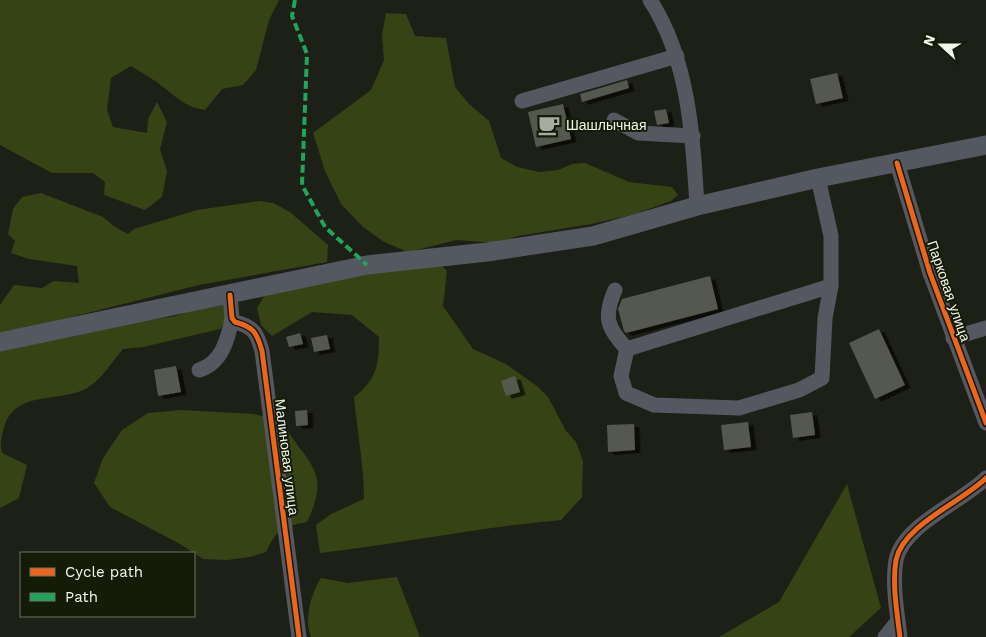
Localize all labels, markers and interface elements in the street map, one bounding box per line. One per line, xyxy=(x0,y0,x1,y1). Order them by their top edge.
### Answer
north arrow xyxy=(916,20,966,70)
text: N xyxy=(920,33,938,48)
cafe icon: Шашлычная xyxy=(536,112,562,138)
place label: Шашлычная xyxy=(566,117,646,133)
street label: Парковая улица xyxy=(924,238,974,344)
street label: Малиновая улица xyxy=(272,398,302,516)
legend xyxy=(20,552,195,617)
text: Cycle path xyxy=(65,563,143,581)
text: Path xyxy=(65,588,98,606)

